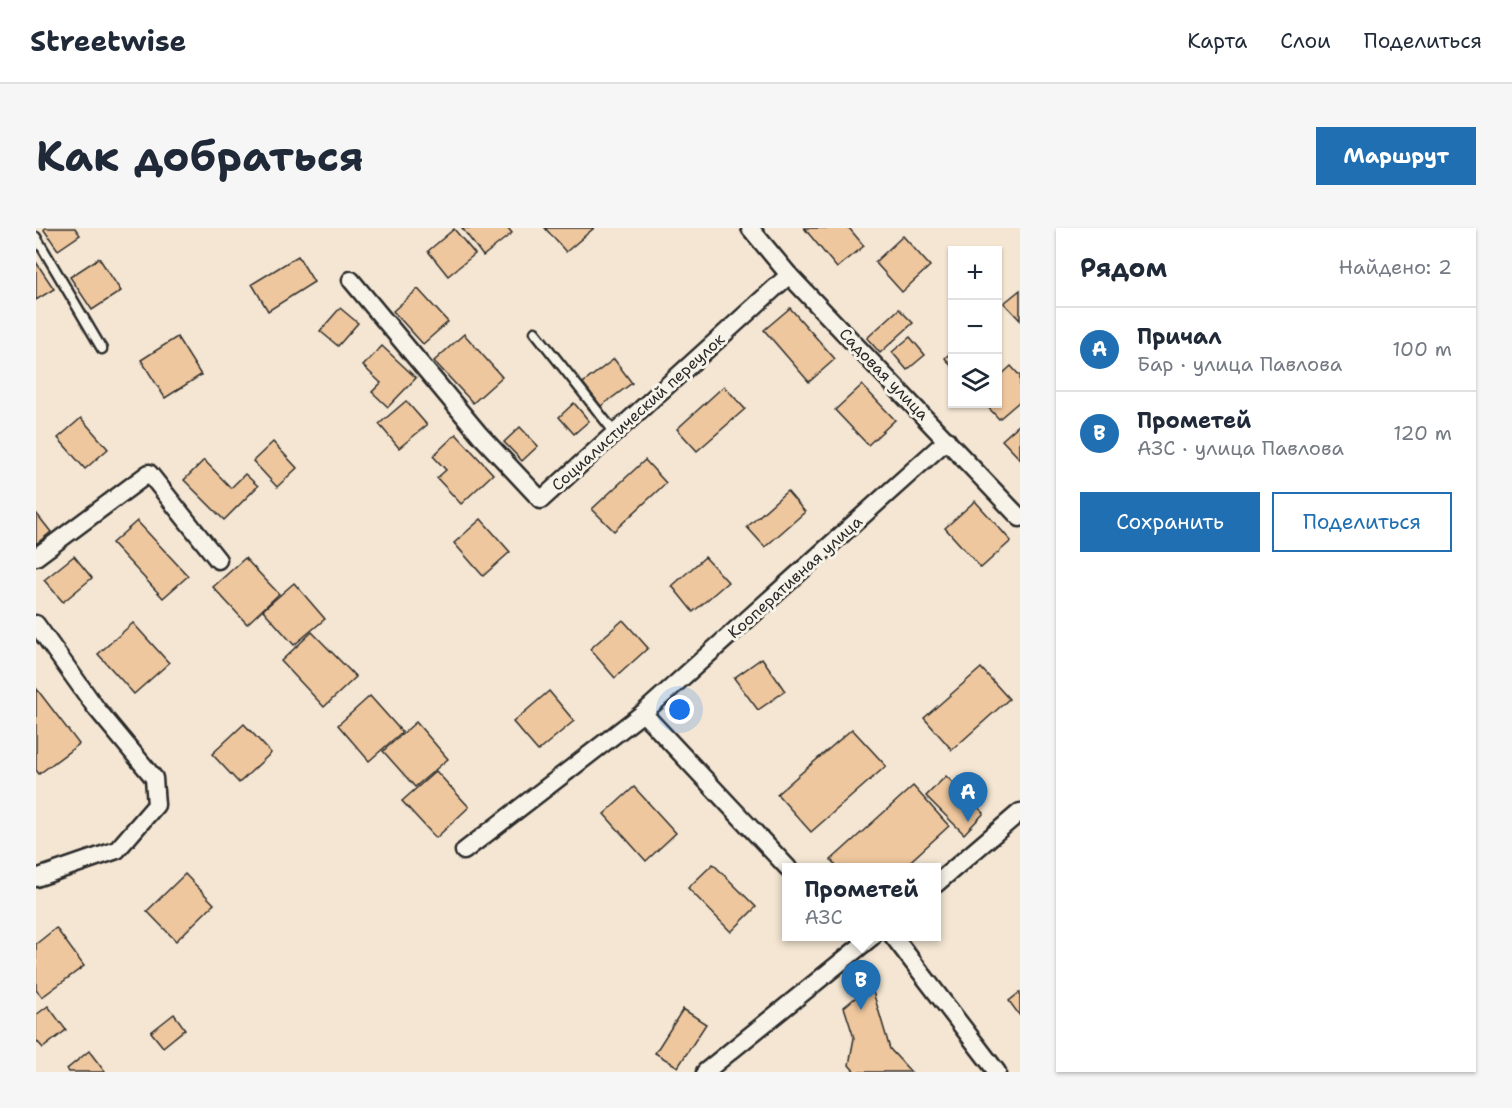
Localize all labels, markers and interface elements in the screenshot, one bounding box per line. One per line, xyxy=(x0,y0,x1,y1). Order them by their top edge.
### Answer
text: Streetwise xyxy=(30,22,186,60)
text: Карта xyxy=(1187,27,1247,55)
text: Слои xyxy=(1280,27,1331,55)
text: Поделиться xyxy=(1364,27,1482,55)
button: Маршрут xyxy=(1316,127,1476,185)
text: Как добраться xyxy=(36,128,364,184)
map controls xyxy=(948,246,1002,408)
button: + xyxy=(948,246,1002,300)
text: Рядом xyxy=(1080,250,1167,285)
text: Найдено: 2 xyxy=(1339,254,1452,280)
button: − xyxy=(948,300,1002,354)
text: Причал xyxy=(1137,322,1222,351)
street label: Садовая улица xyxy=(835,323,933,425)
street label: Социалистический переулок xyxy=(547,328,729,495)
text: A xyxy=(1092,336,1107,362)
text: 100 m xyxy=(1392,336,1452,362)
text: Бар · улица Павлова xyxy=(1137,351,1342,377)
button: layers xyxy=(948,354,1002,408)
text: Прометей xyxy=(1137,406,1251,435)
text: B xyxy=(1093,420,1106,446)
text: 120 m xyxy=(1393,420,1452,446)
text: АЗС · улица Павлова xyxy=(1137,435,1344,461)
button: Сохранить xyxy=(1080,492,1260,552)
button: Поделиться xyxy=(1272,492,1452,552)
street label: Кооперативная улица xyxy=(723,511,867,643)
your location xyxy=(665,695,694,724)
pin: A xyxy=(948,772,988,822)
popup xyxy=(782,863,941,941)
text: Прометей xyxy=(804,875,919,904)
text: АЗС xyxy=(804,904,843,930)
pin: B xyxy=(842,960,880,1010)

